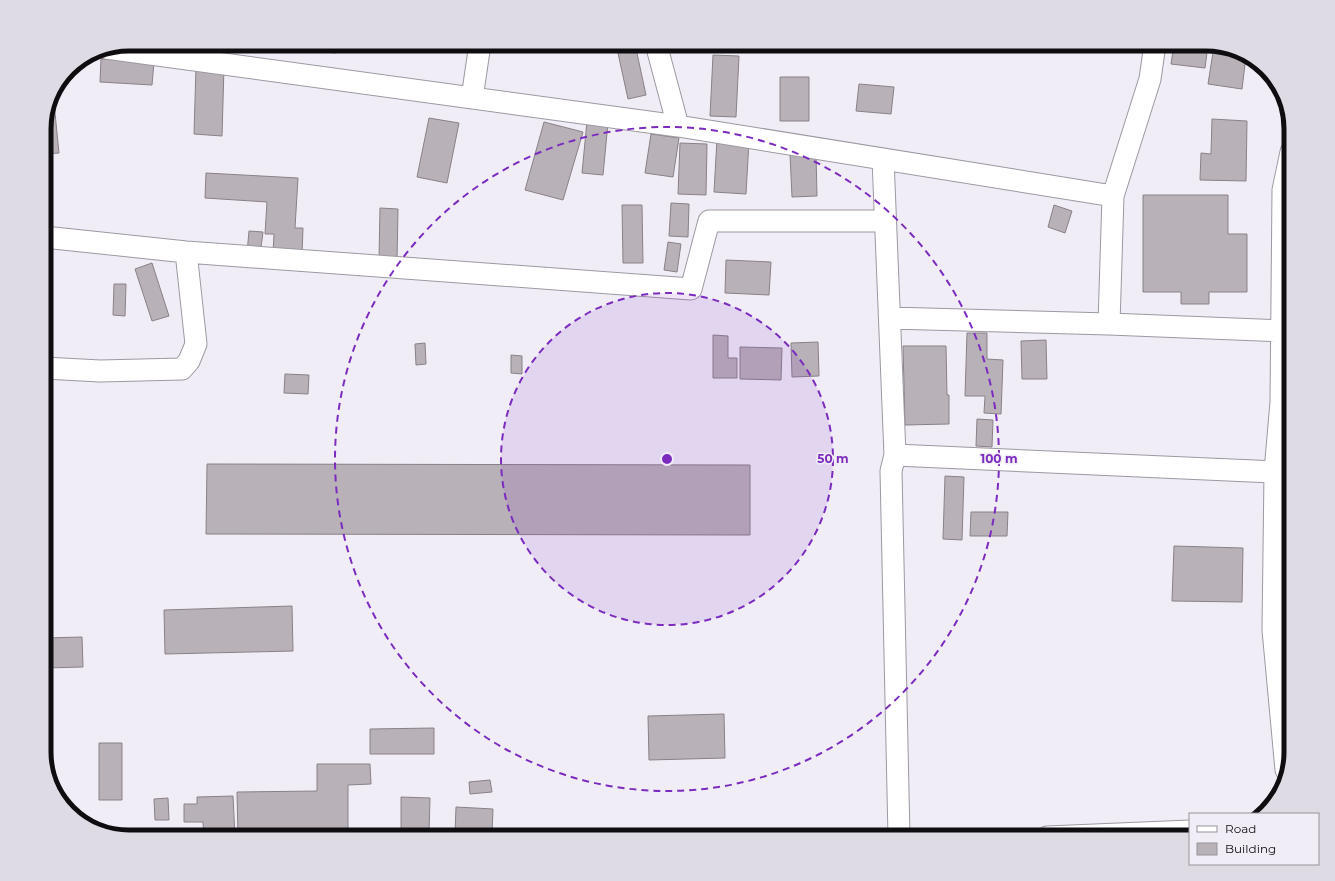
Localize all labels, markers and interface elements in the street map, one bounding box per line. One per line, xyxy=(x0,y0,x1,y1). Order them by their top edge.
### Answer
text: 50 m xyxy=(817,451,849,466)
text: 100 m xyxy=(981,451,1017,466)
centre of rings xyxy=(660,452,674,466)
legend xyxy=(1189,813,1319,865)
text: Road xyxy=(1225,821,1256,836)
text: Building xyxy=(1225,841,1276,856)

